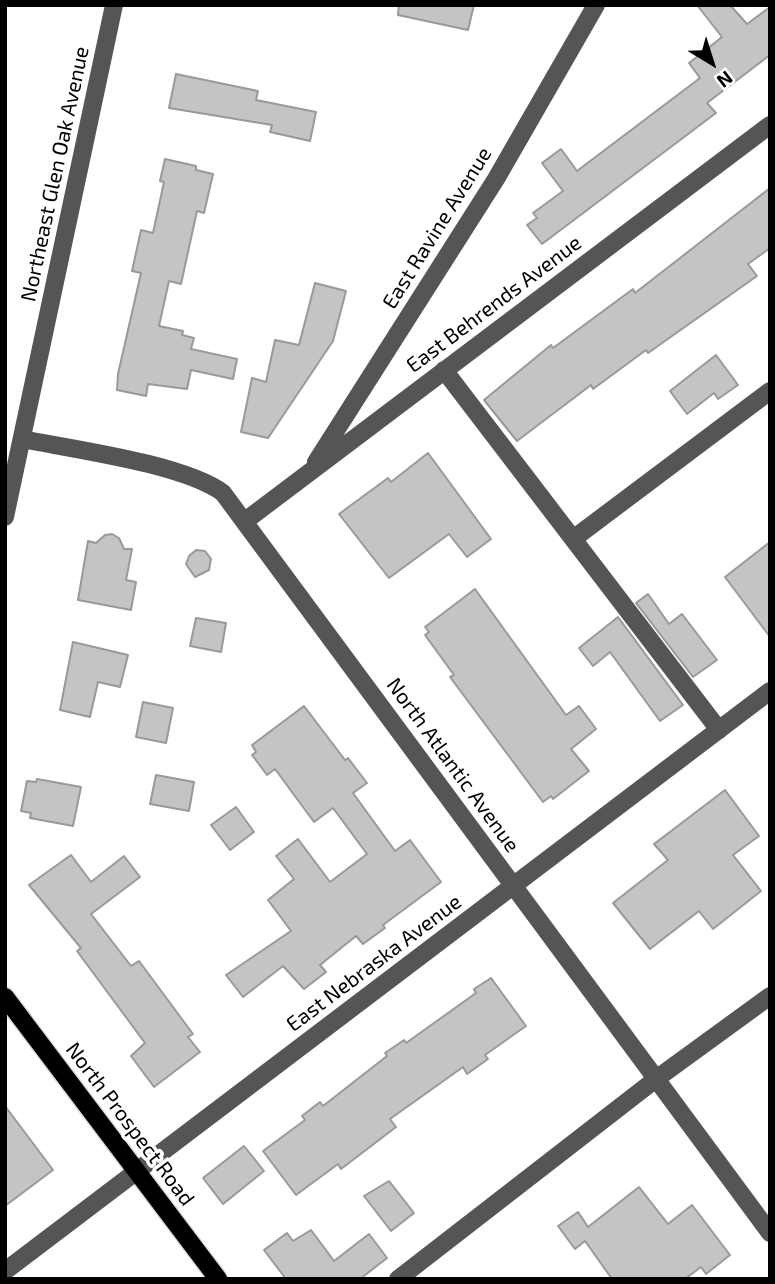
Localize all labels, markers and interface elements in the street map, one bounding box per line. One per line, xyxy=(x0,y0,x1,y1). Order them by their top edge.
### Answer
north arrow xyxy=(677,28,747,98)
street label: Northeast Glen Oak Avenue xyxy=(16,44,94,304)
text: N xyxy=(713,67,738,93)
street label: East Ravine Avenue xyxy=(377,142,497,314)
street label: East Behrends Avenue xyxy=(402,230,586,378)
street label: North Atlantic Avenue xyxy=(381,673,525,857)
street label: East Nebraska Avenue xyxy=(282,889,466,1037)
street label: North Prospect Road xyxy=(60,1037,200,1211)

